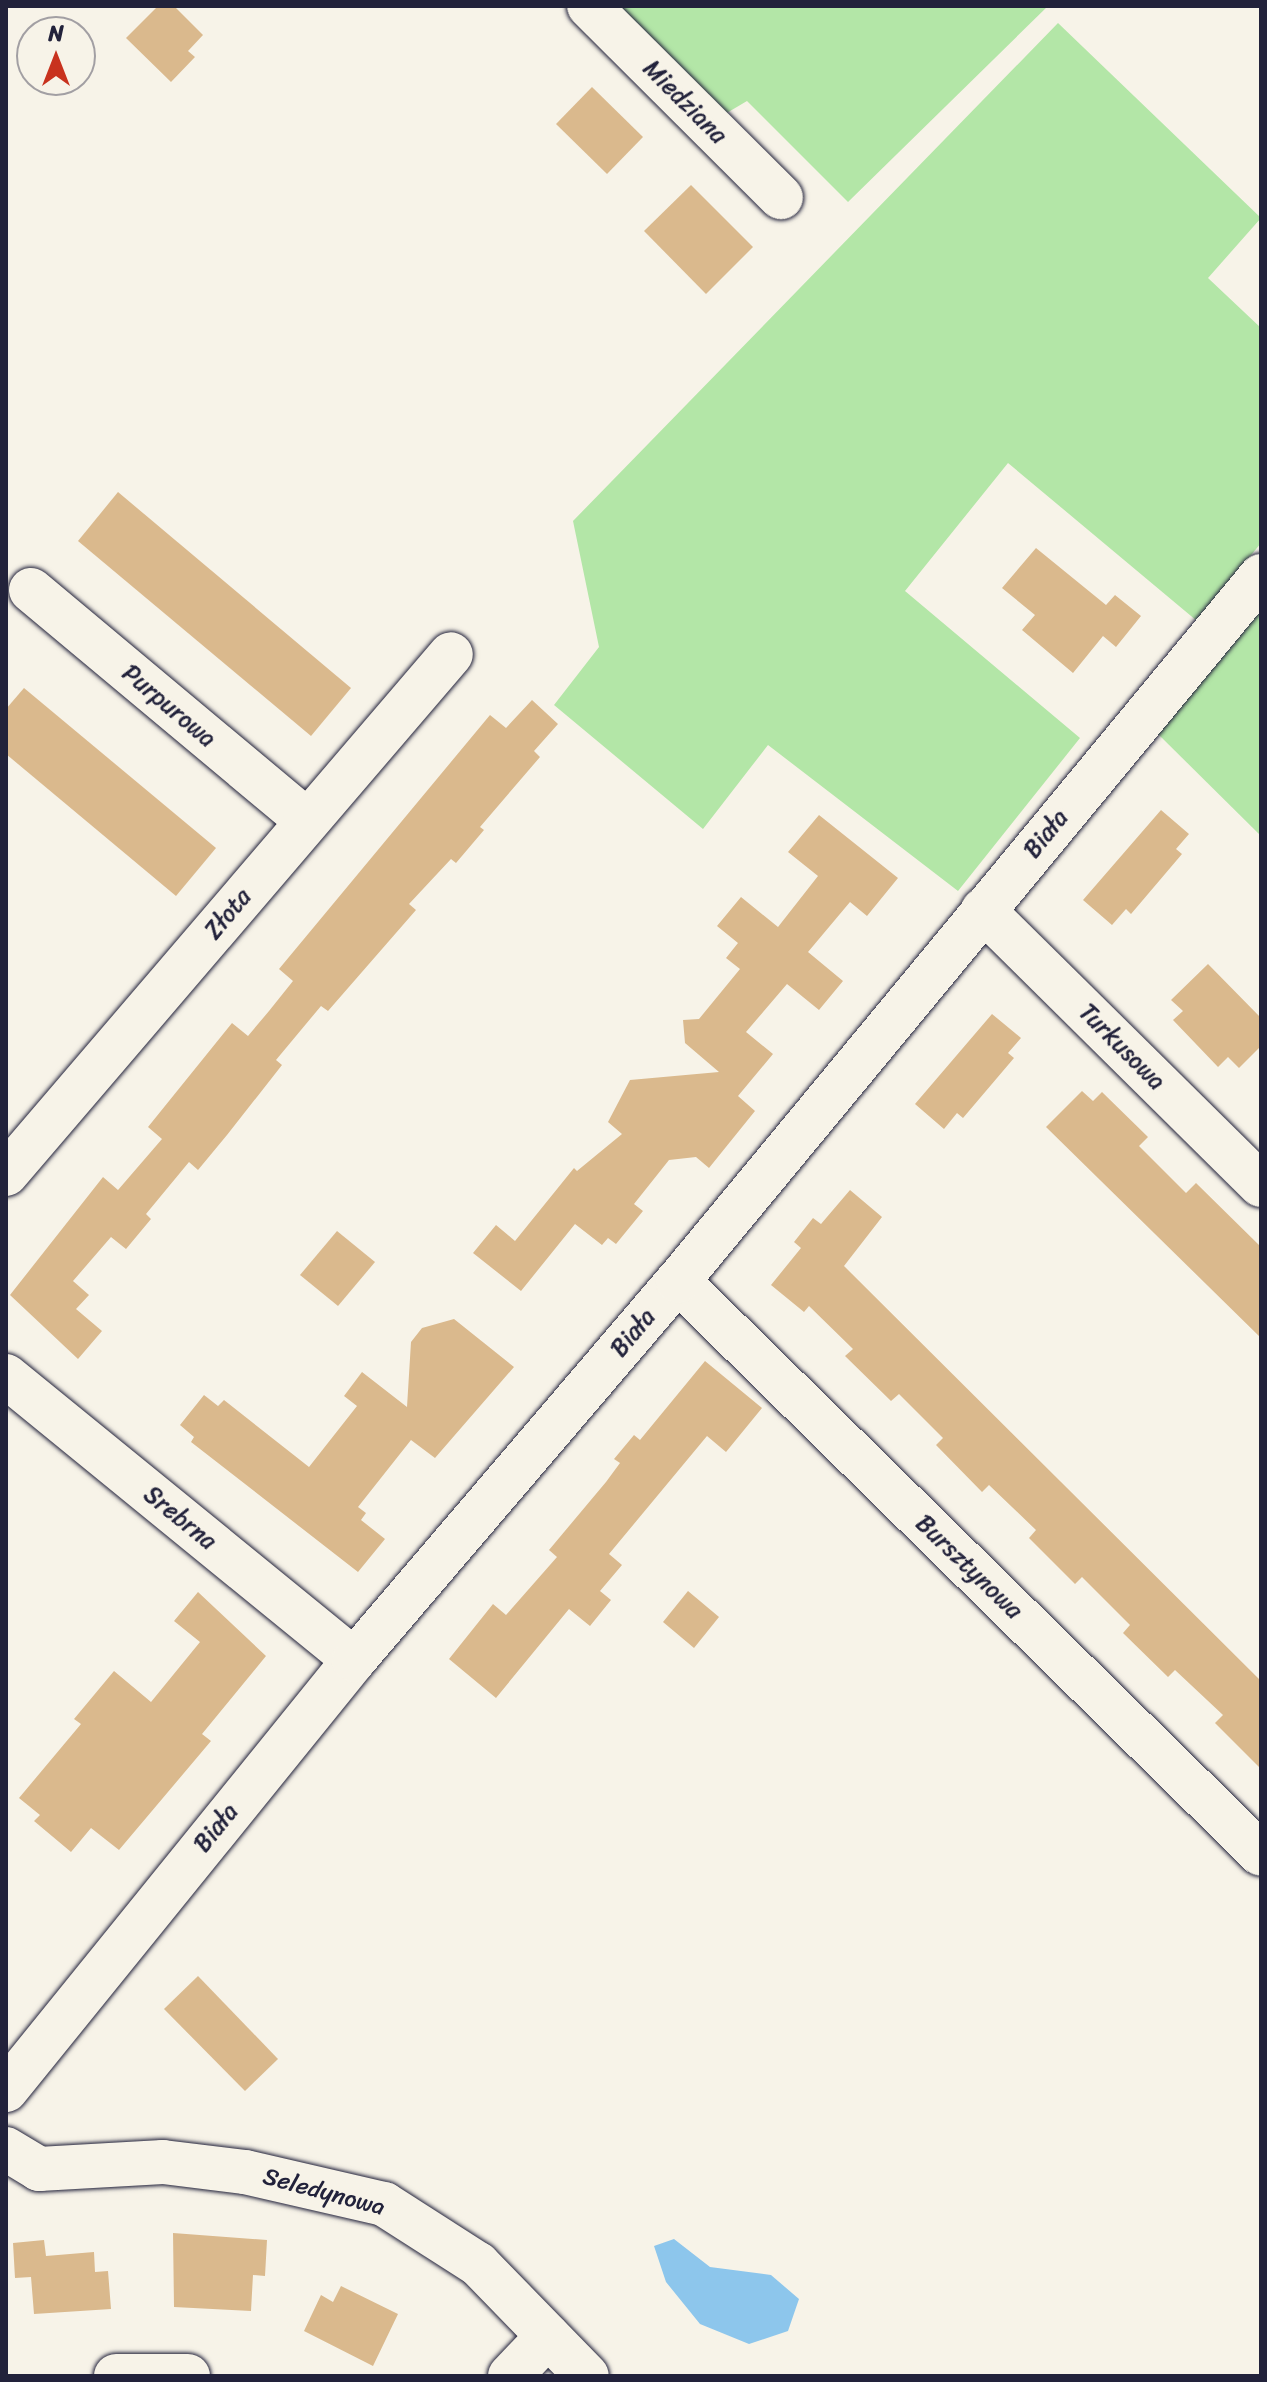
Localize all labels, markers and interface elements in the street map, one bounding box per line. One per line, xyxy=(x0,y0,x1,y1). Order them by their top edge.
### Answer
text: N xyxy=(48,14,64,53)
north arrow xyxy=(16,16,96,96)
street label: Miedziana xyxy=(637,54,733,150)
street label: Purpurowa xyxy=(116,659,222,753)
street label: Biała xyxy=(1018,804,1074,864)
street label: Złota xyxy=(199,883,257,945)
street label: Turkusowa xyxy=(1073,998,1171,1096)
street label: Biała xyxy=(605,1303,661,1363)
street label: Srebrna xyxy=(138,1480,222,1556)
street label: Bursztynowa xyxy=(910,1509,1028,1625)
street label: Biała xyxy=(188,1798,244,1858)
street label: Seledynowa xyxy=(260,2162,388,2222)

